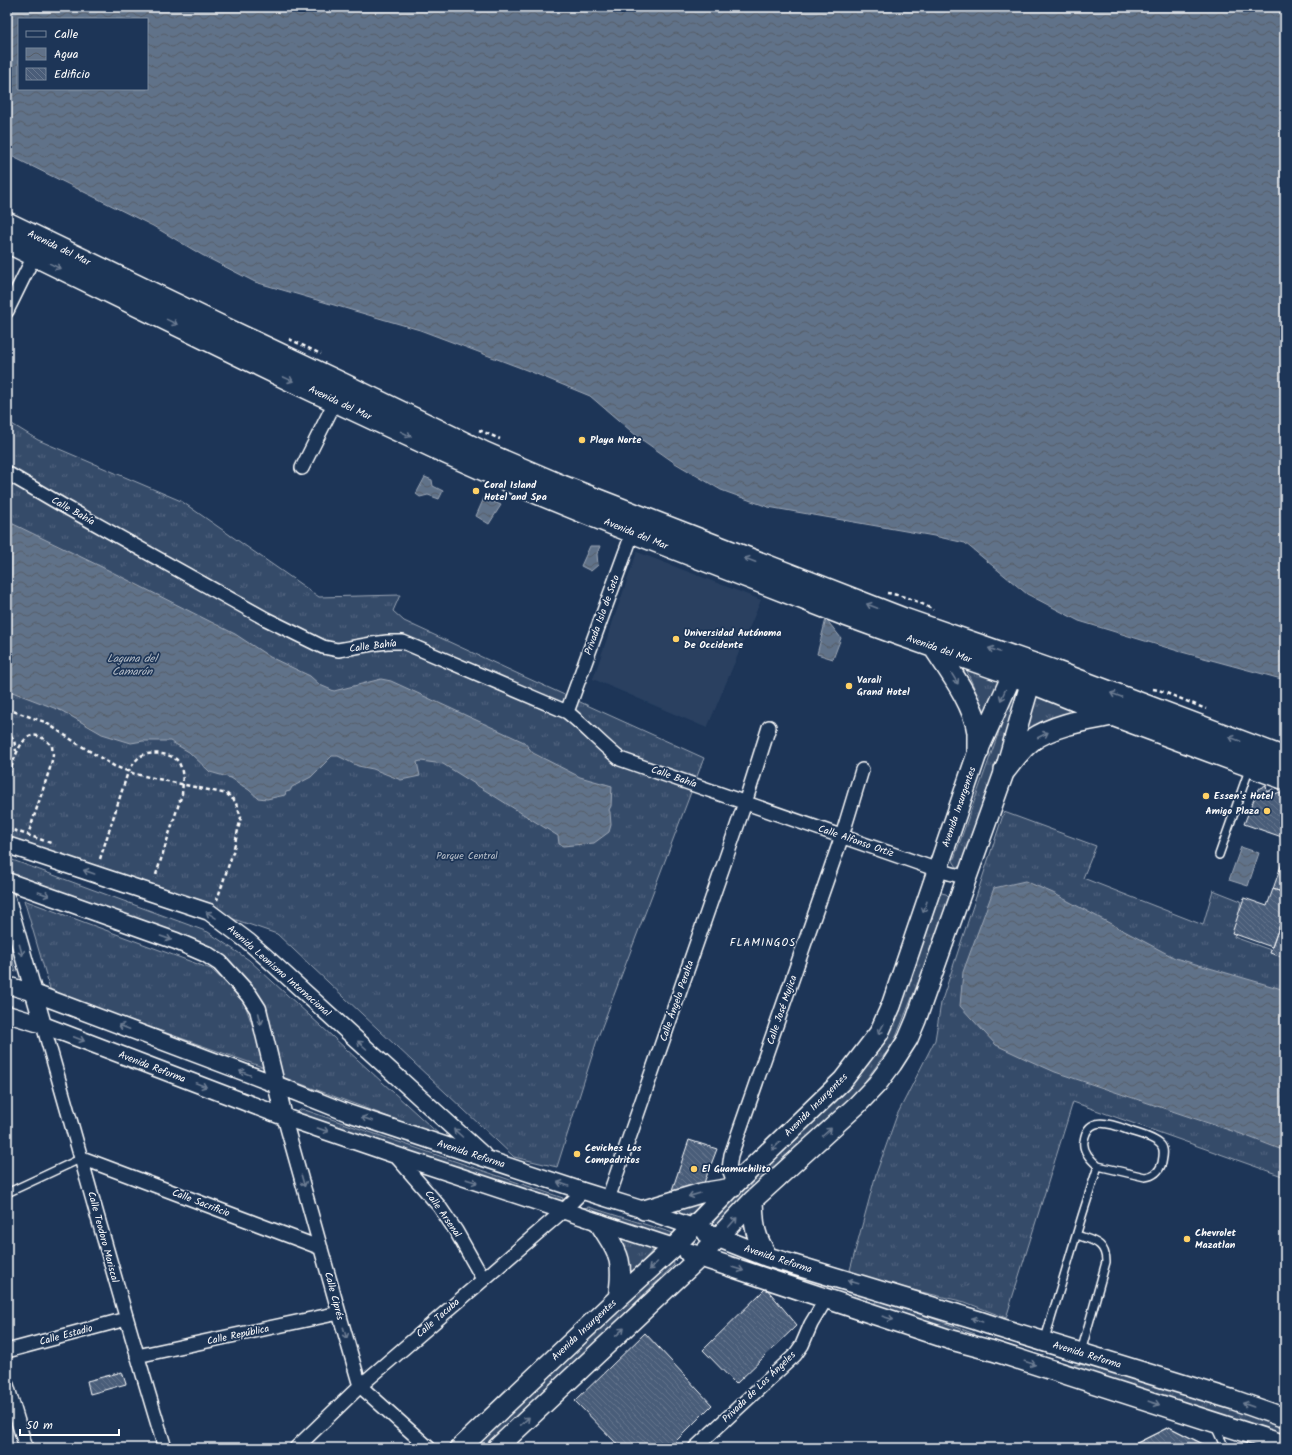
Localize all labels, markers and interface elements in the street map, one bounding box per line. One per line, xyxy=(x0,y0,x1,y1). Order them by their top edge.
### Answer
legend xyxy=(18,18,148,90)
text: Calle xyxy=(54,25,79,44)
text: Agua xyxy=(54,45,79,64)
text: Edificio xyxy=(54,65,90,84)
street label: Avenida del Mar xyxy=(25,226,94,270)
one-way arrow xyxy=(48,263,60,270)
one-way arrow xyxy=(165,319,177,327)
one-way arrow xyxy=(282,376,294,383)
street label: Avenida del Mar xyxy=(306,381,375,425)
one-way arrow xyxy=(400,431,412,438)
place label: Playa Norte xyxy=(590,432,641,448)
marker: Playa Norte xyxy=(577,435,587,445)
place label: Coral Island Hotel and Spa xyxy=(484,477,547,505)
marker: Coral Island Hotel and Spa xyxy=(471,486,481,496)
street label: Calle Bahía xyxy=(48,492,98,530)
street label: Avenida del Mar xyxy=(601,514,671,554)
one-way arrow xyxy=(745,555,757,563)
street label: Privada Isla de Soto xyxy=(580,572,624,657)
one-way arrow xyxy=(866,602,878,610)
place label: Universidad Autónoma De Occidente xyxy=(684,625,781,653)
street label: Avenida del Mar xyxy=(904,630,974,668)
marker: Universidad Autónoma De Occidente xyxy=(671,634,681,644)
street label: Calle Bahía xyxy=(348,635,398,657)
one-way arrow xyxy=(988,646,1000,654)
water label: Laguna del Camarón xyxy=(107,650,159,681)
place label: Varali Grand Hotel xyxy=(857,672,910,700)
one-way arrow xyxy=(951,673,959,684)
marker: Varali Grand Hotel xyxy=(844,681,854,691)
one-way arrow xyxy=(999,688,1006,700)
one-way arrow xyxy=(1111,690,1123,698)
one-way arrow xyxy=(1037,731,1049,738)
one-way arrow xyxy=(1230,735,1242,743)
street label: Calle Bahía xyxy=(649,762,699,792)
street label: Avenida Insurgentes xyxy=(938,764,981,849)
place label: Essen's Hotel xyxy=(1214,788,1273,804)
marker: Essen's Hotel xyxy=(1201,791,1211,801)
place label: Amigo Plaza xyxy=(1206,803,1259,819)
marker: Amigo Plaza xyxy=(1262,806,1272,816)
street label: Calle Alfonso Ortiz xyxy=(816,821,897,862)
park label: Parque Central xyxy=(436,848,498,864)
one-way arrow xyxy=(83,867,95,875)
one-way arrow xyxy=(37,891,49,899)
one-way arrow xyxy=(921,900,929,912)
one-way arrow xyxy=(205,910,217,918)
street label: Avenida Leonismo Internacional xyxy=(224,921,335,1021)
one-way arrow xyxy=(160,934,172,942)
district label: FLAMINGOS xyxy=(730,934,796,952)
one-way arrow xyxy=(18,943,26,956)
street label: Calle Ángela Peralta xyxy=(656,958,698,1044)
street label: Calle José Mujica xyxy=(763,973,801,1047)
one-way arrow xyxy=(257,1012,265,1025)
one-way arrow xyxy=(118,1023,130,1031)
one-way arrow xyxy=(877,1023,884,1035)
one-way arrow xyxy=(73,1036,86,1043)
one-way arrow xyxy=(357,1040,367,1050)
street label: Avenida Reforma xyxy=(116,1047,188,1087)
one-way arrow xyxy=(240,1068,252,1076)
street label: Avenida Insurgentes xyxy=(781,1069,852,1140)
one-way arrow xyxy=(194,1081,206,1089)
one-way arrow xyxy=(361,1115,373,1123)
one-way arrow xyxy=(316,1127,329,1134)
one-way arrow xyxy=(453,1128,464,1137)
one-way arrow xyxy=(822,1128,832,1137)
street label: Avenida Reforma xyxy=(435,1135,507,1173)
place label: Ceviches Los Compadritos xyxy=(585,1140,642,1168)
one-way arrow xyxy=(771,1141,781,1150)
marker: Ceviches Los Compadritos xyxy=(572,1149,582,1159)
place label: El Guamuchilito xyxy=(702,1161,771,1177)
marker: El Guamuchilito xyxy=(689,1164,699,1174)
one-way arrow xyxy=(299,1174,307,1187)
one-way arrow xyxy=(466,1177,478,1185)
one-way arrow xyxy=(558,1180,570,1188)
street label: Calle Sacrificio xyxy=(170,1185,233,1222)
street label: Calle Arsenal xyxy=(421,1187,466,1241)
street label: Calle Teodoro Mariscal xyxy=(83,1190,123,1285)
one-way arrow xyxy=(688,1192,701,1199)
one-way arrow xyxy=(728,1217,738,1227)
place label: Chevrolet Mazatlan xyxy=(1195,1225,1237,1253)
marker: Chevrolet Mazatlan xyxy=(1182,1234,1192,1244)
street label: Avenida Reforma xyxy=(742,1240,814,1278)
one-way arrow xyxy=(648,1262,659,1271)
one-way arrow xyxy=(731,1266,743,1274)
street label: Calle Ciprés xyxy=(320,1270,348,1323)
one-way arrow xyxy=(847,1278,860,1285)
street label: Calle Tacuba xyxy=(413,1294,464,1342)
street label: Avenida Insurgentes xyxy=(548,1295,621,1365)
one-way arrow xyxy=(882,1315,894,1323)
one-way arrow xyxy=(972,1316,984,1324)
street label: Calle Estadio xyxy=(38,1320,95,1350)
street label: Calle República xyxy=(205,1321,271,1349)
one-way arrow xyxy=(342,1327,349,1340)
one-way arrow xyxy=(615,1327,625,1337)
street label: Avenida Reforma xyxy=(1051,1337,1123,1373)
street label: Privada de Los Ángeles xyxy=(718,1347,800,1427)
one-way arrow xyxy=(1023,1360,1036,1367)
one-way arrow xyxy=(1147,1400,1160,1407)
one-way arrow xyxy=(1242,1401,1255,1408)
scale bar xyxy=(20,1411,119,1437)
text: 50 m xyxy=(26,1416,53,1435)
one-way arrow xyxy=(520,1416,530,1426)

